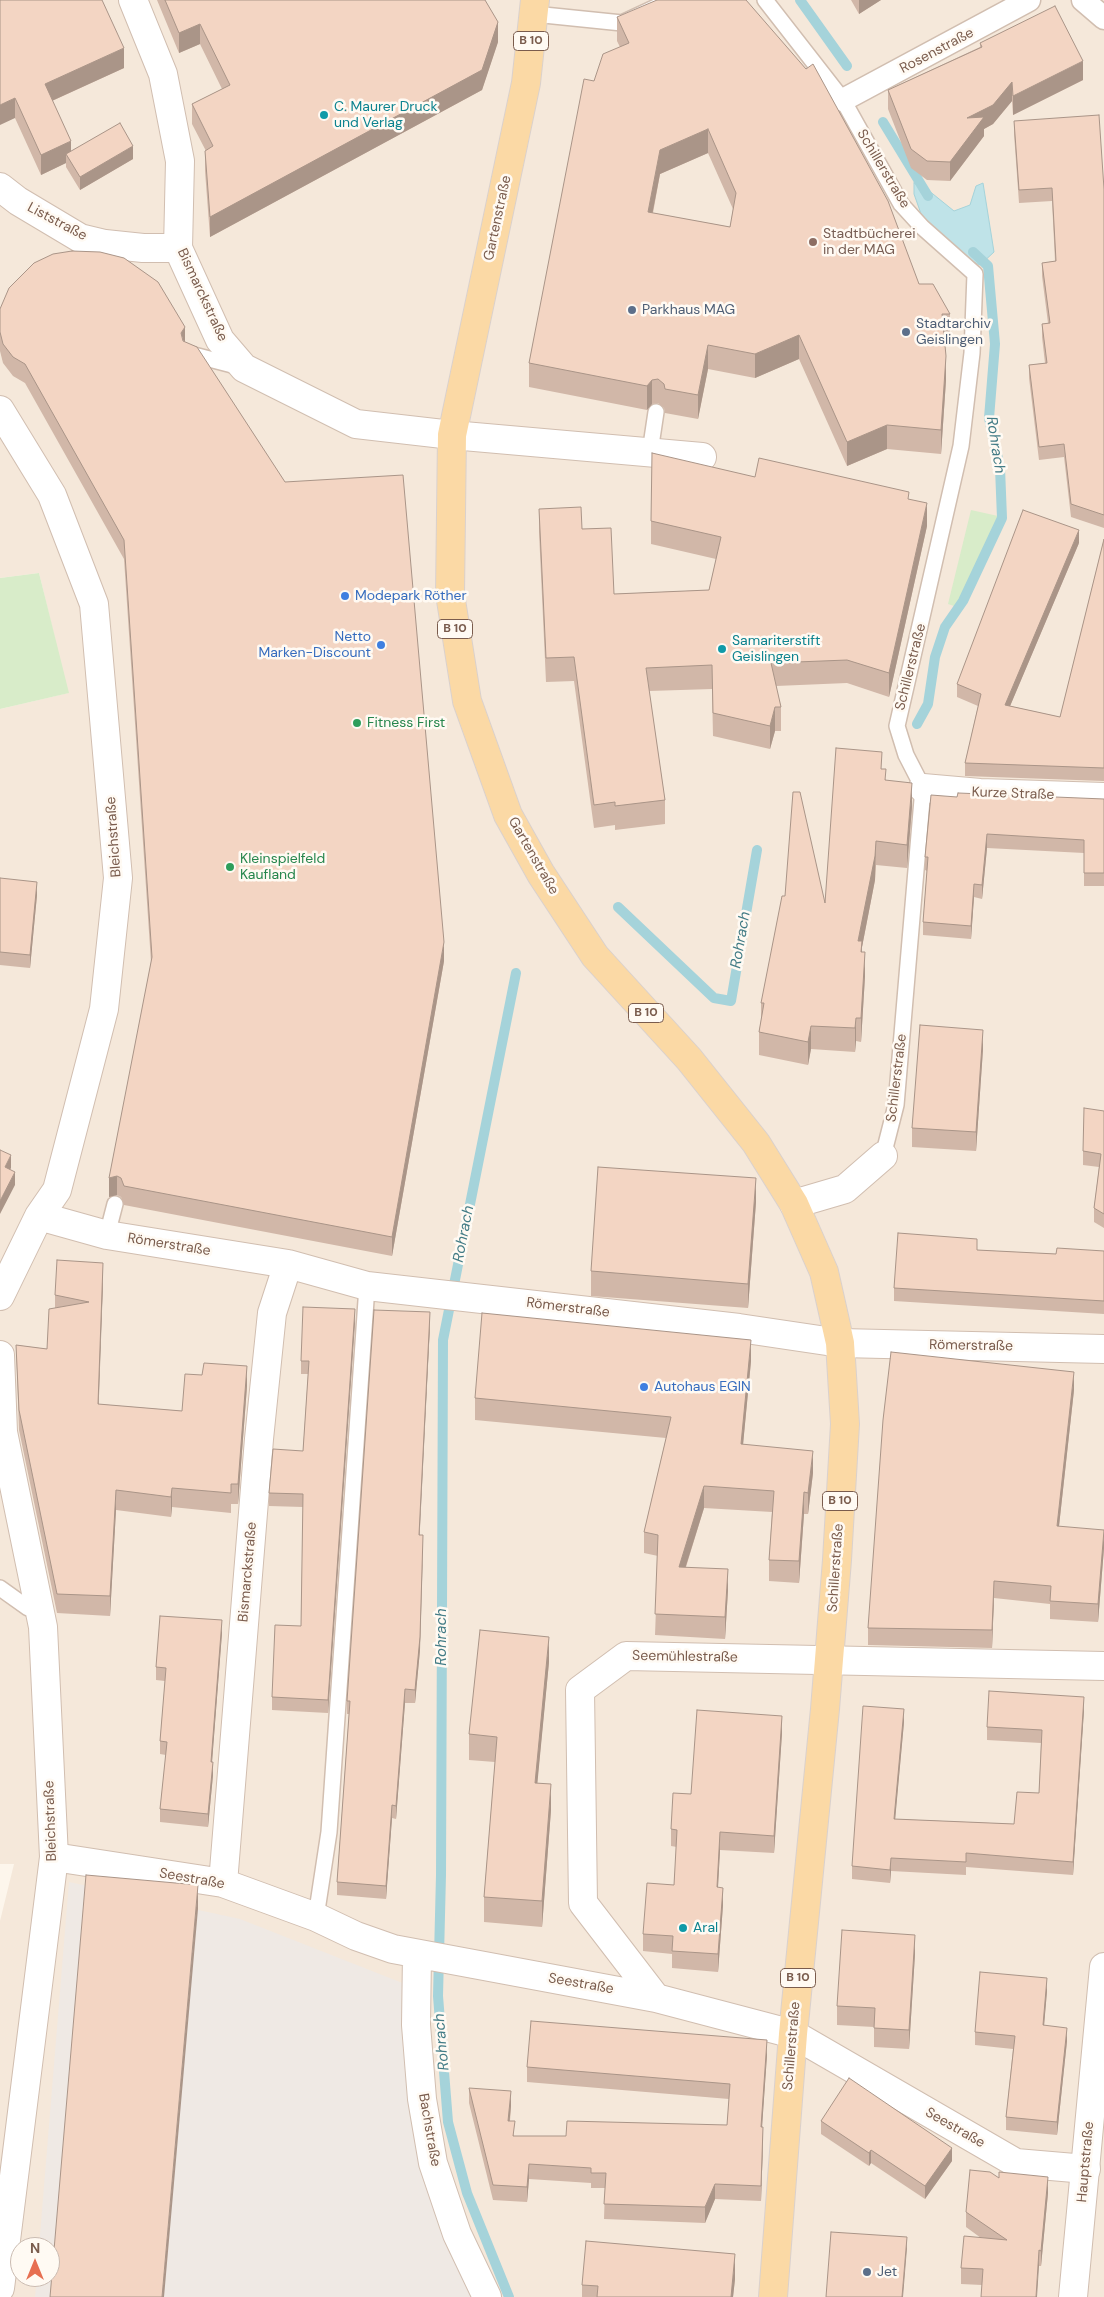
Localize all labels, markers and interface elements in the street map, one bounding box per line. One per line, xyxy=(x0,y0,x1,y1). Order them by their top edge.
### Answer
street label: Rosenstraße xyxy=(897,25,977,77)
road number: B 10 xyxy=(514,31,548,50)
place label: C. Maurer Druck und Verlag xyxy=(334,99,438,132)
marker: C. Maurer Druck und Verlag xyxy=(318,109,330,121)
street label: Schillerstraße xyxy=(853,127,913,211)
street label: Gartenstraße xyxy=(481,174,515,262)
street label: Liststraße xyxy=(24,199,90,245)
place label: Stadtbücherei in der MAG xyxy=(823,226,916,258)
marker: Stadtbücherei in der MAG xyxy=(807,236,819,248)
street label: Bismarckstraße xyxy=(173,246,231,344)
place label: Parkhaus MAG xyxy=(642,302,735,318)
marker: Parkhaus MAG xyxy=(626,304,638,316)
place label: Stadtarchiv Geislingen xyxy=(916,316,991,348)
marker: Stadtarchiv Geislingen xyxy=(900,326,912,338)
water label: Rohrach xyxy=(982,415,1008,475)
place label: Modepark Röther xyxy=(355,588,467,604)
marker: Modepark Röther xyxy=(339,590,351,602)
road number: B 10 xyxy=(438,620,472,638)
street label: Schillerstraße xyxy=(892,622,930,712)
place label: Netto Marken-Discount xyxy=(258,629,371,662)
place label: Samariterstift Geislingen xyxy=(732,633,821,666)
marker: Netto Marken-Discount xyxy=(375,639,387,651)
marker: Samariterstift Geislingen xyxy=(716,643,728,655)
place label: Fitness First xyxy=(367,715,445,731)
marker: Fitness First xyxy=(351,717,363,729)
street label: Kurze Straße xyxy=(971,784,1055,804)
street label: Bleichstraße xyxy=(103,796,125,878)
street label: Gartenstraße xyxy=(504,814,562,898)
place label: Kleinspielfeld Kaufland xyxy=(240,851,325,884)
marker: Kleinspielfeld Kaufland xyxy=(224,861,236,873)
water label: Rohrach xyxy=(727,910,755,970)
road number: B 10 xyxy=(628,1004,664,1022)
street label: Schillerstraße xyxy=(883,1033,911,1123)
water label: Rohrach xyxy=(450,1204,478,1264)
street label: Römerstraße xyxy=(126,1230,212,1260)
street label: Römerstraße xyxy=(525,1295,611,1321)
street label: Römerstraße xyxy=(929,1337,1013,1355)
place label: Autohaus EGIN xyxy=(654,1379,751,1395)
marker: Autohaus EGIN xyxy=(638,1381,650,1393)
road number: B 10 xyxy=(822,1492,858,1510)
street label: Bismarckstraße xyxy=(235,1521,261,1623)
street label: Schillerstraße xyxy=(825,1523,847,1613)
water label: Rohrach xyxy=(433,1608,451,1666)
street label: Seemühlestraße xyxy=(632,1648,738,1666)
street label: Bleichstraße xyxy=(41,1780,61,1862)
street label: Seestraße xyxy=(158,1865,226,1893)
place label: Aral xyxy=(693,1920,718,1936)
marker: Aral xyxy=(677,1922,689,1934)
road number: B 10 xyxy=(780,1969,816,1988)
street label: Seestraße xyxy=(547,1970,615,1998)
street label: Schillerstraße xyxy=(780,2001,804,2091)
water label: Rohrach xyxy=(431,2013,453,2071)
street label: Bachstraße xyxy=(414,2092,444,2168)
street label: Seestraße xyxy=(922,2104,988,2152)
street label: Hauptstraße xyxy=(1074,2121,1098,2203)
north arrow xyxy=(10,2237,60,2287)
text: N xyxy=(30,2239,40,2257)
place label: Jet xyxy=(877,2264,897,2280)
marker: Jet xyxy=(861,2266,873,2278)

